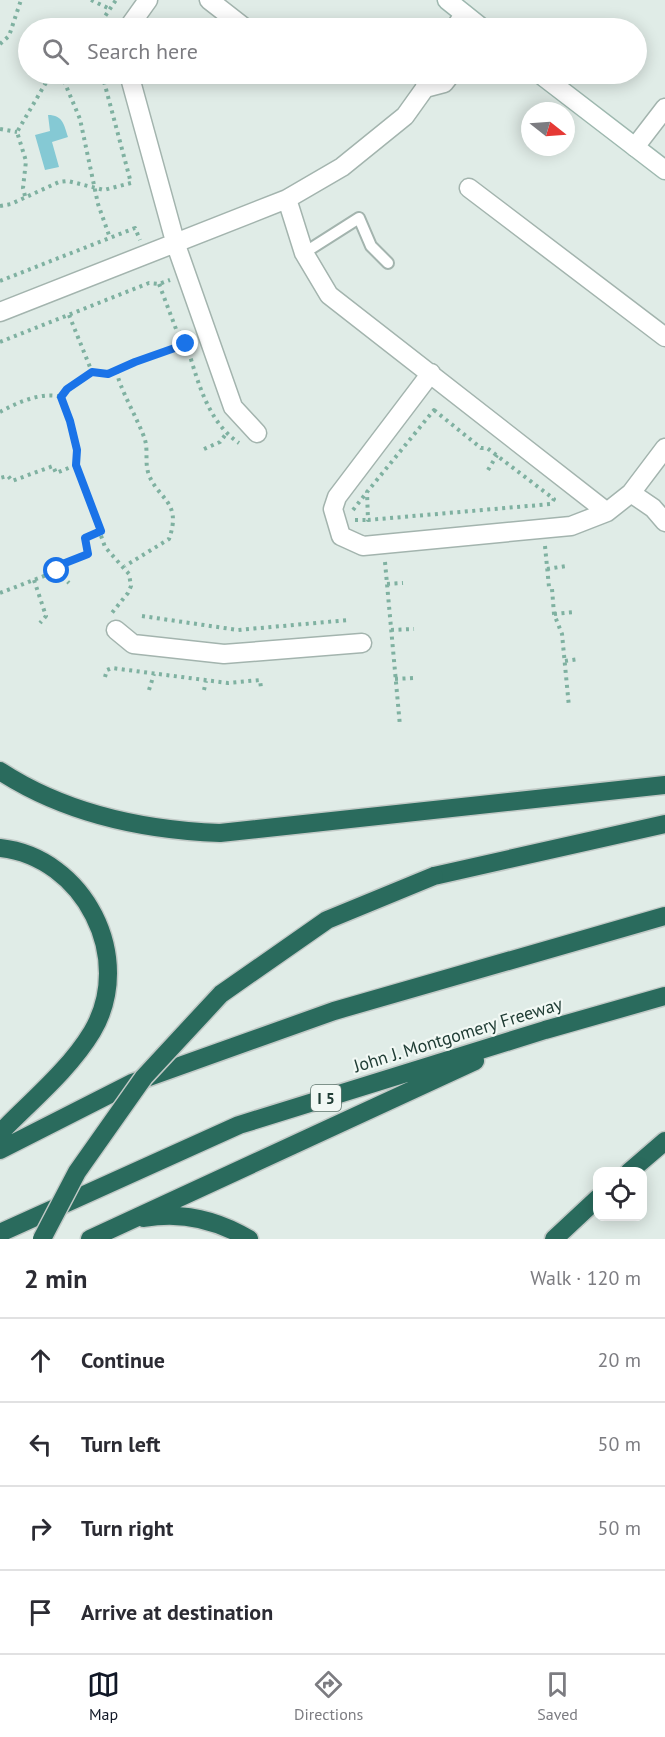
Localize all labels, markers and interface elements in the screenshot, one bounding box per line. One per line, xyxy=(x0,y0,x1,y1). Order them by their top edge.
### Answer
search box xyxy=(18,18,647,84)
icon: search xyxy=(39,35,72,68)
text: Search here xyxy=(87,37,198,65)
north arrow xyxy=(521,102,575,156)
route end xyxy=(172,330,198,356)
route start xyxy=(43,557,69,583)
street label: John J. Montgomery Freeway xyxy=(350,992,566,1078)
road number: I 5 xyxy=(311,1085,341,1111)
map controls xyxy=(593,1167,647,1221)
button: locate xyxy=(593,1167,647,1221)
text: 2 min xyxy=(24,1262,87,1295)
text: Walk · 120 m xyxy=(530,1265,641,1291)
icon: ahead xyxy=(24,1344,57,1377)
text: Continue xyxy=(81,1346,165,1374)
text: 20 m xyxy=(598,1347,641,1373)
icon: left xyxy=(24,1428,57,1461)
text: Turn left xyxy=(81,1430,161,1458)
text: 50 m xyxy=(598,1431,641,1457)
icon: right xyxy=(24,1512,57,1545)
text: Turn right xyxy=(81,1514,173,1542)
text: 50 m xyxy=(598,1515,641,1541)
icon: arrive xyxy=(24,1596,57,1629)
text: Arrive at destination xyxy=(81,1598,273,1626)
tab: Map xyxy=(87,1668,120,1724)
tab: Directions xyxy=(294,1668,363,1724)
tab: Saved xyxy=(537,1668,578,1724)

